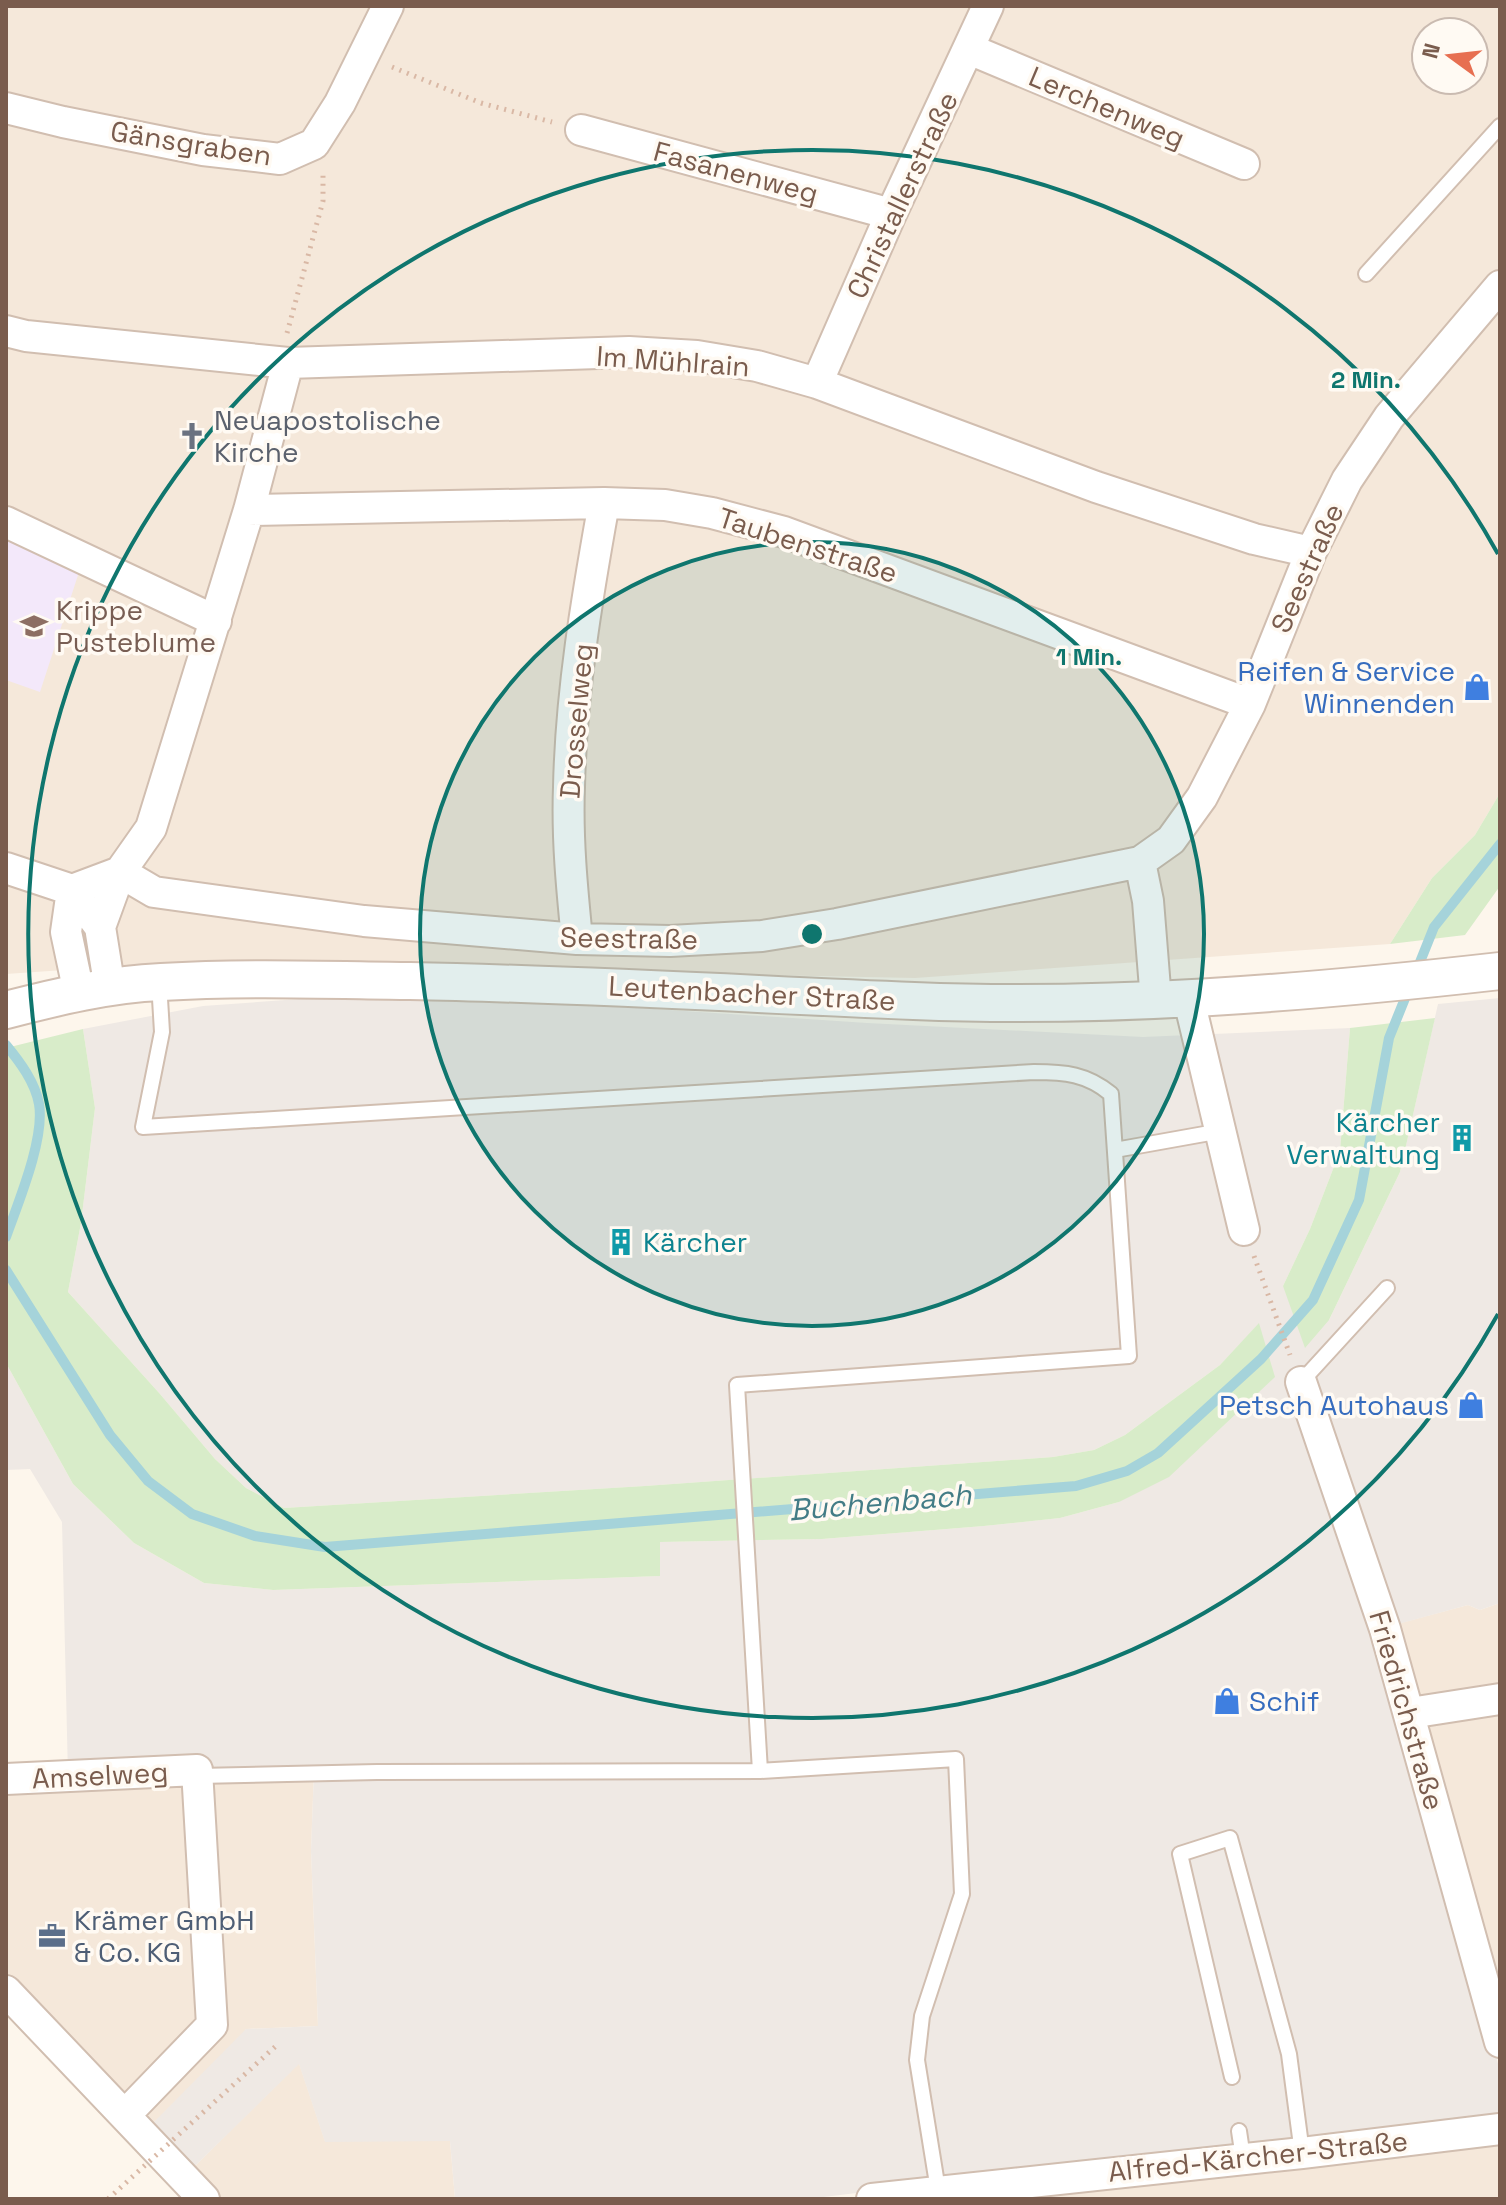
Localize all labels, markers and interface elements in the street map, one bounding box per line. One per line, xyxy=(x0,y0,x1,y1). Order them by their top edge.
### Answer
north arrow xyxy=(1410,16,1490,96)
text: N xyxy=(1415,40,1446,62)
street label: Lerchenweg xyxy=(1024,58,1190,156)
street label: Christallerstraße xyxy=(838,86,966,304)
street label: Gänsgraben xyxy=(108,113,274,173)
street label: Fasanenweg xyxy=(650,133,822,211)
street label: Im Mühlrain xyxy=(595,338,751,384)
text: 2 Min. xyxy=(1331,364,1401,395)
place label: Neuapostolische Kirche xyxy=(214,402,441,470)
church icon: Neuapostolische Kirche xyxy=(177,421,207,451)
street label: Seestraße xyxy=(1262,498,1352,638)
street label: Taubenstraße xyxy=(714,499,902,591)
place label: Krippe Pusteblume xyxy=(56,592,216,660)
school or university icon: Krippe Pusteblume xyxy=(19,611,49,641)
text: 1 Min. xyxy=(1056,641,1122,672)
street label: Drosselweg xyxy=(551,642,601,800)
place label: Reifen & Service Winnenden xyxy=(1238,653,1455,721)
shop icon: Reifen & Service Winnenden xyxy=(1462,672,1492,702)
street label: Seestraße xyxy=(560,919,698,957)
centre of rings xyxy=(798,920,826,948)
street label: Leutenbacher Straße xyxy=(608,968,896,1018)
place label: Kärcher Verwaltung xyxy=(1286,1104,1440,1172)
building icon: Kärcher Verwaltung xyxy=(1447,1123,1477,1153)
place label: Kärcher xyxy=(643,1224,747,1260)
building icon: Kärcher xyxy=(606,1227,636,1257)
place label: Petsch Autohaus xyxy=(1219,1387,1449,1423)
shop icon: Petsch Autohaus xyxy=(1456,1390,1486,1420)
water label: Buchenbach xyxy=(787,1475,974,1529)
street label: Friedrichstraße xyxy=(1361,1606,1453,1814)
place label: Schif xyxy=(1249,1683,1319,1719)
shop icon: Schif xyxy=(1212,1686,1242,1716)
street label: Amselweg xyxy=(31,1753,169,1797)
place label: Krämer GmbH & Co. KG xyxy=(74,1902,255,1970)
office icon: Krämer GmbH & Co. KG xyxy=(37,1921,67,1951)
street label: Alfred-Kärcher-Straße xyxy=(1106,2122,1410,2190)

